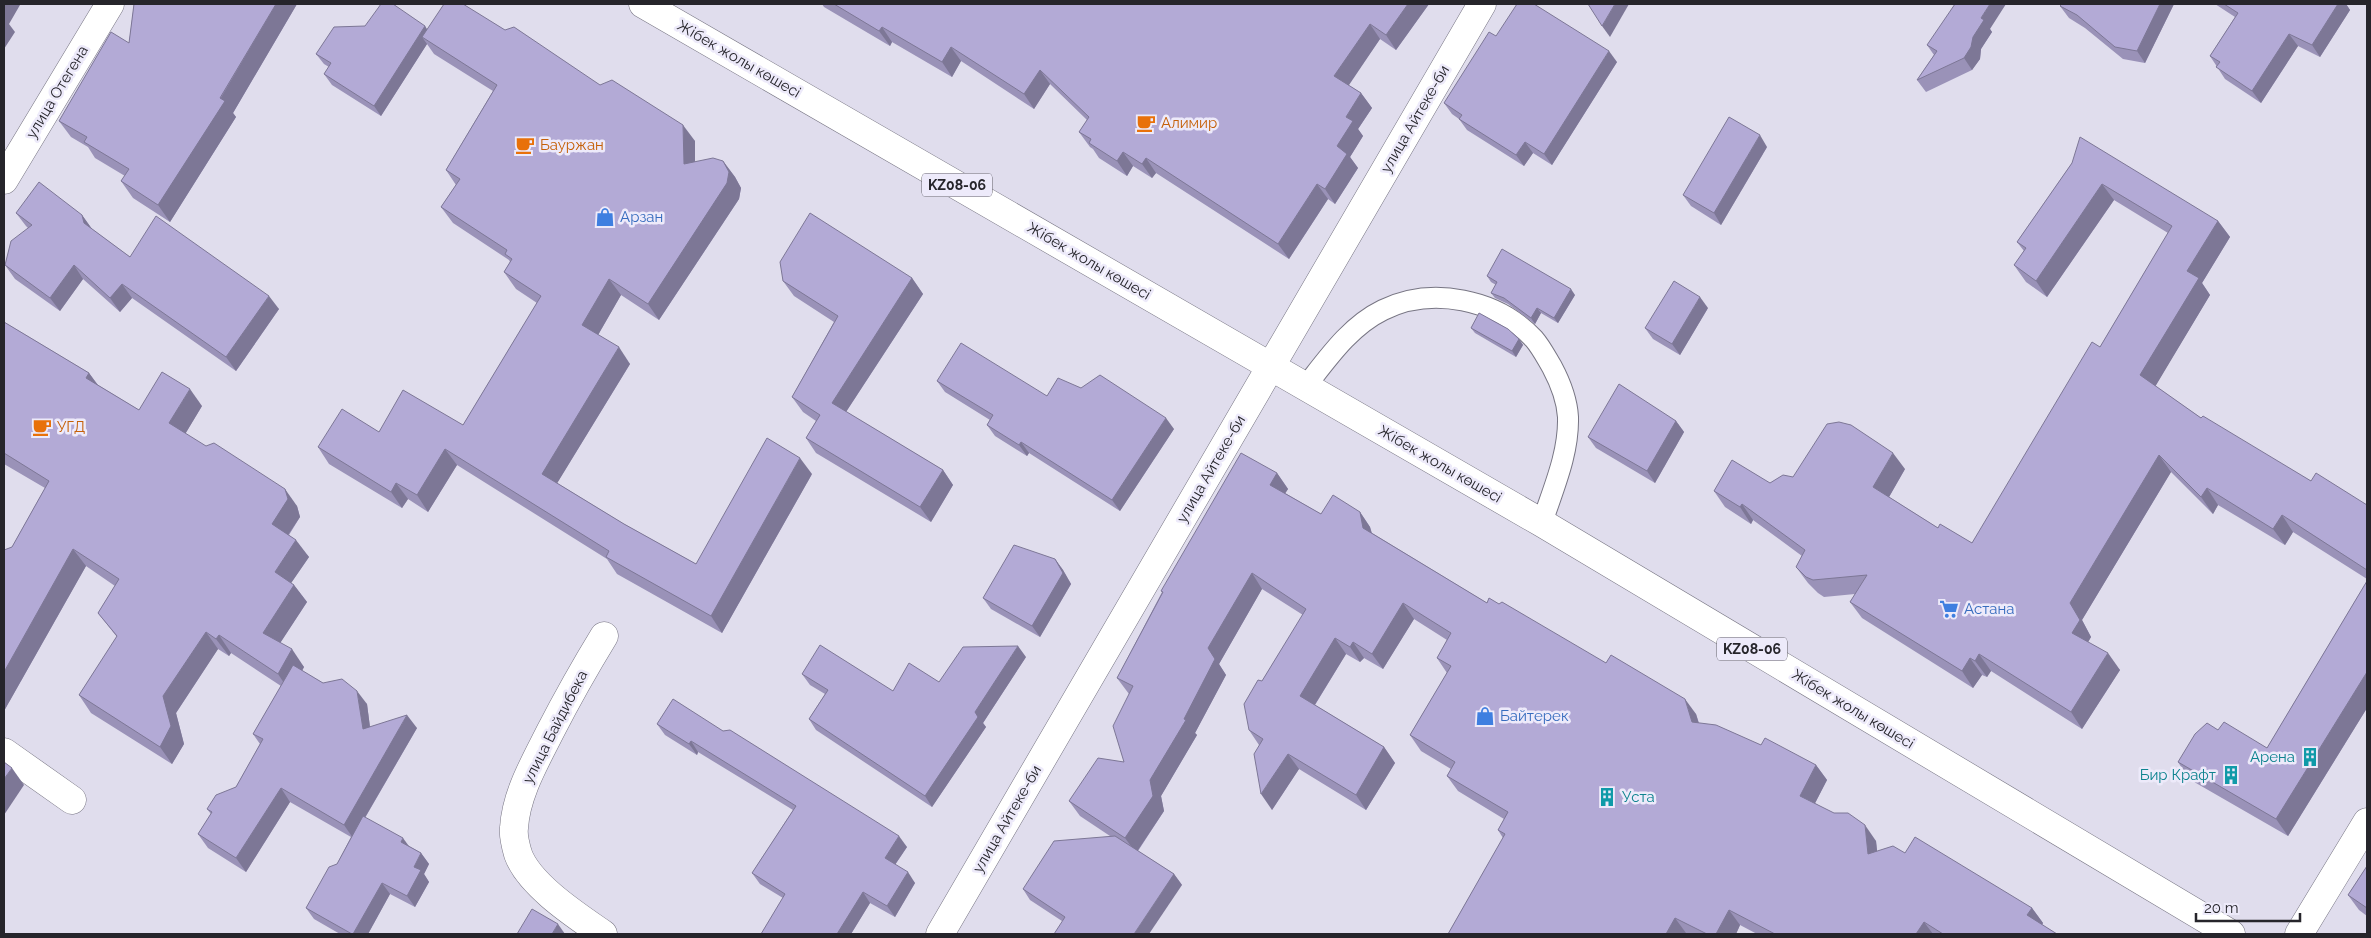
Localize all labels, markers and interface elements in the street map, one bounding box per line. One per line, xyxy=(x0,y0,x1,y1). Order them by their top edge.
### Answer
street label: Жібек жолы көшесі xyxy=(674,16,804,102)
street label: улица Отегена xyxy=(22,42,92,142)
street label: улица Айтеке-би xyxy=(1377,62,1453,176)
cafe icon: Алимир xyxy=(1135,112,1157,134)
place label: Алимир xyxy=(1161,114,1217,132)
cafe icon: Бауржан xyxy=(514,134,536,156)
place label: Бауржан xyxy=(540,136,604,154)
road number: KZ08-06 xyxy=(922,174,992,196)
shop icon: Арзан xyxy=(594,206,616,228)
place label: Арзан xyxy=(620,208,663,226)
street label: Жібек жолы көшесі xyxy=(1024,218,1154,304)
street label: улица Айтеке-би xyxy=(1173,412,1249,526)
cafe icon: УГД xyxy=(31,416,53,438)
place label: УГД xyxy=(57,418,85,436)
street label: Жібек жолы көшесі xyxy=(1375,421,1505,507)
supermarket icon: Астана xyxy=(1938,598,1960,620)
place label: Астана xyxy=(1964,600,2014,618)
road number: KZ08-06 xyxy=(1717,638,1787,661)
street label: Жібек жолы көшесі xyxy=(1789,665,1917,753)
street label: улица Байдибека xyxy=(519,667,591,787)
shop icon: Байтерек xyxy=(1474,705,1496,727)
place label: Байтерек xyxy=(1500,707,1569,725)
building icon: Арена xyxy=(2299,746,2321,768)
place label: Арена xyxy=(2250,748,2295,766)
street label: улица Айтеке-би xyxy=(969,762,1045,876)
building icon: Бир Крафт xyxy=(2220,764,2242,786)
place label: Бир Крафт xyxy=(2140,766,2216,784)
building icon: Уста xyxy=(1596,786,1618,808)
place label: Уста xyxy=(1622,788,1655,806)
scale bar xyxy=(2196,890,2300,922)
text: 20 m xyxy=(2204,899,2239,917)

